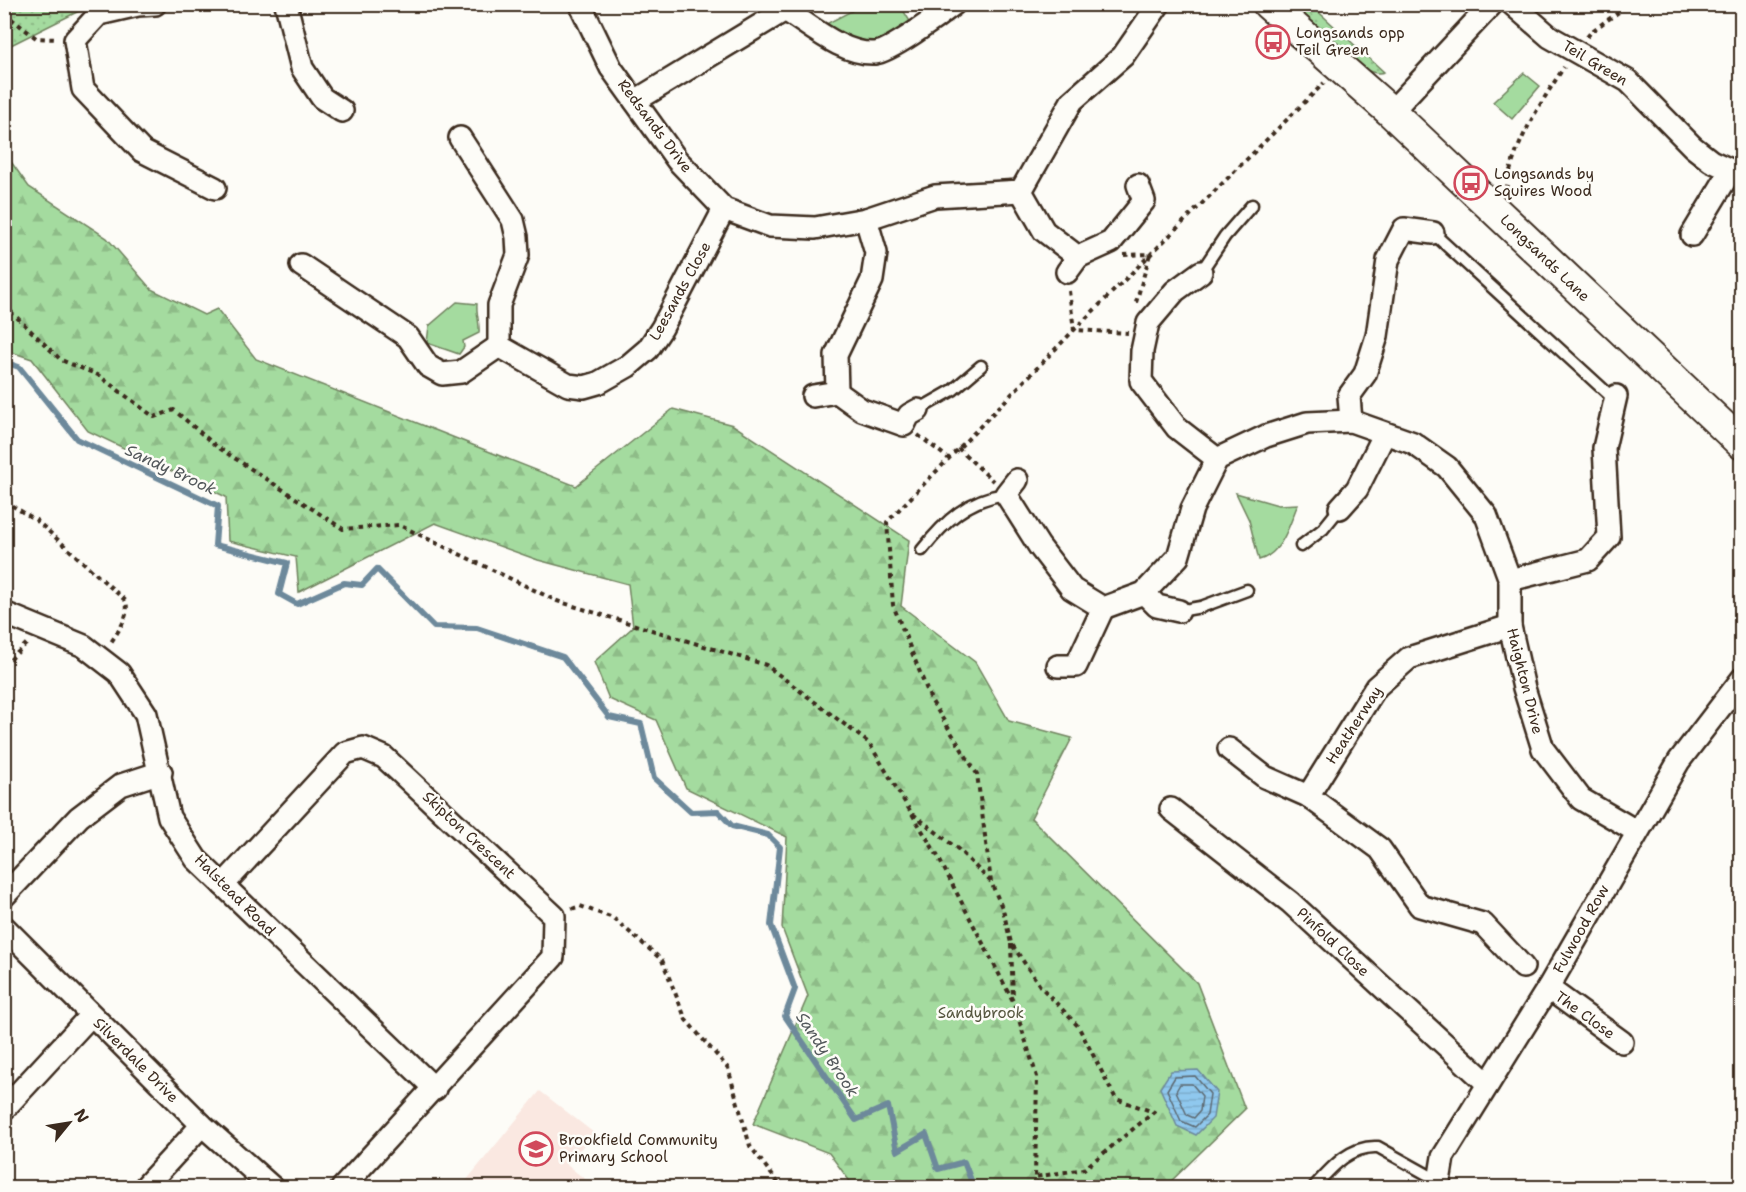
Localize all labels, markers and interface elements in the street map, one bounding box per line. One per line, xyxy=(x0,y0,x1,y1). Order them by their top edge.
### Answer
place label: Longsands opp Teil Green xyxy=(1296,23,1405,60)
bus stop icon: Longsands opp Teil Green xyxy=(1255,24,1291,60)
street label: Teil Green xyxy=(1559,36,1631,90)
street label: Redsands Drive xyxy=(613,75,697,177)
place label: Longsands by Squires Wood xyxy=(1494,164,1594,201)
bus stop icon: Longsands by Squires Wood xyxy=(1453,165,1489,201)
street label: Longsands Lane xyxy=(1496,210,1594,306)
street label: Leesands Close xyxy=(645,238,715,344)
water label: Sandy Brook xyxy=(122,439,220,500)
street label: Haighton Drive xyxy=(1502,626,1548,736)
street label: Heatherway xyxy=(1321,682,1387,768)
street label: Skipton Crescent xyxy=(418,787,520,883)
street label: Halstead Road xyxy=(190,850,280,940)
street label: Fulwood Row xyxy=(1548,881,1614,977)
street label: Pinfold Close xyxy=(1292,903,1374,981)
street label: The Close xyxy=(1551,986,1619,1044)
park label: Sandybrook xyxy=(938,1003,1024,1023)
water label: Sandy Brook xyxy=(791,1008,864,1101)
street label: Silverdale Drive xyxy=(89,1013,183,1107)
north arrow xyxy=(39,1093,99,1153)
text: N xyxy=(69,1105,94,1126)
place label: Brookfield Community Primary School xyxy=(559,1130,718,1167)
school or university icon: Brookfield Community Primary School xyxy=(518,1131,554,1167)

